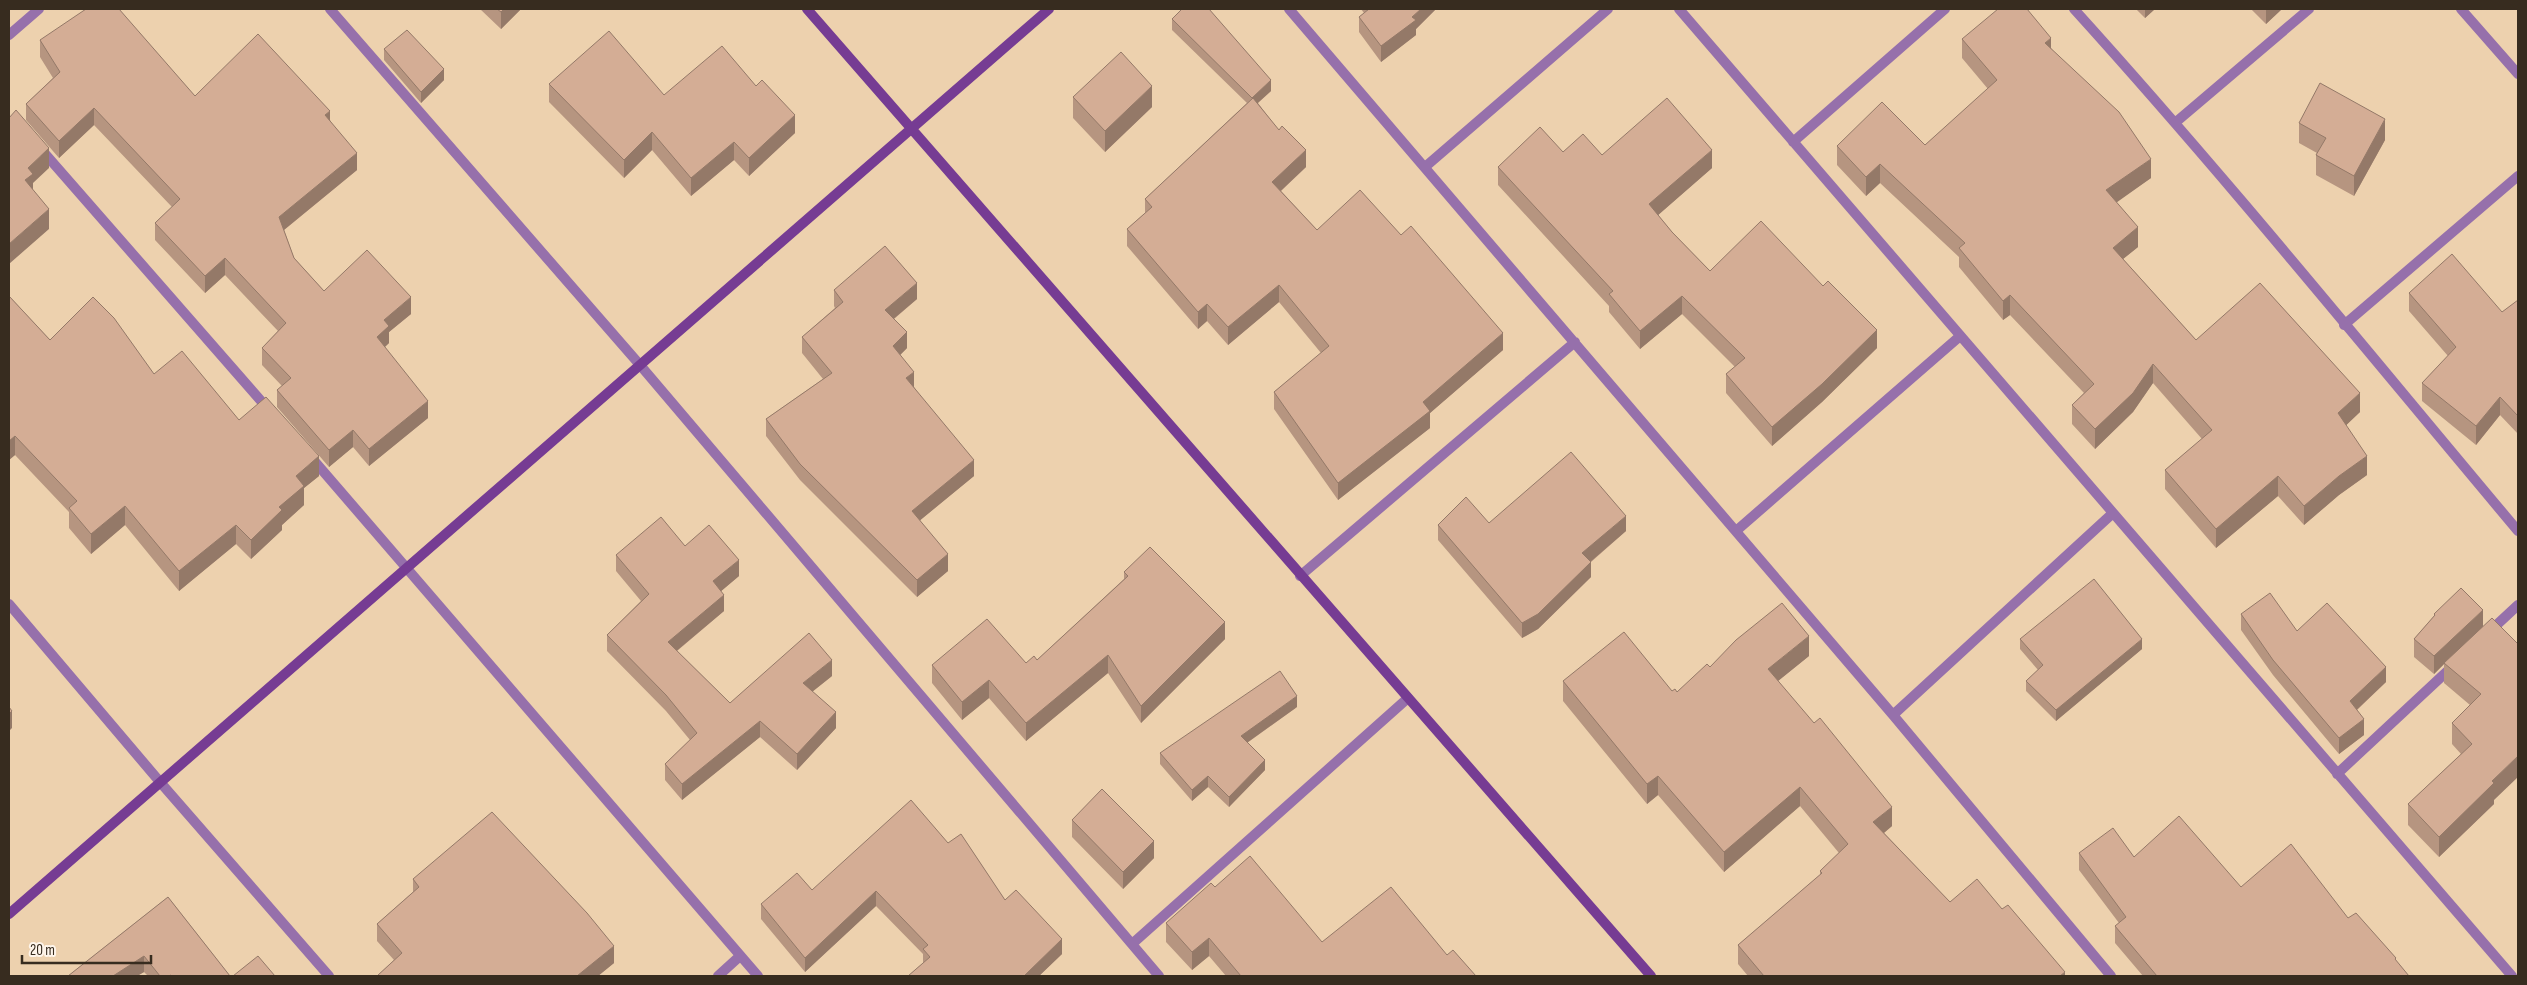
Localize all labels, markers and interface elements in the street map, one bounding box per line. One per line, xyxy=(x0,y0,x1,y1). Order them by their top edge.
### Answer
scale bar xyxy=(22,932,151,964)
text: 20 m xyxy=(30,941,55,960)

